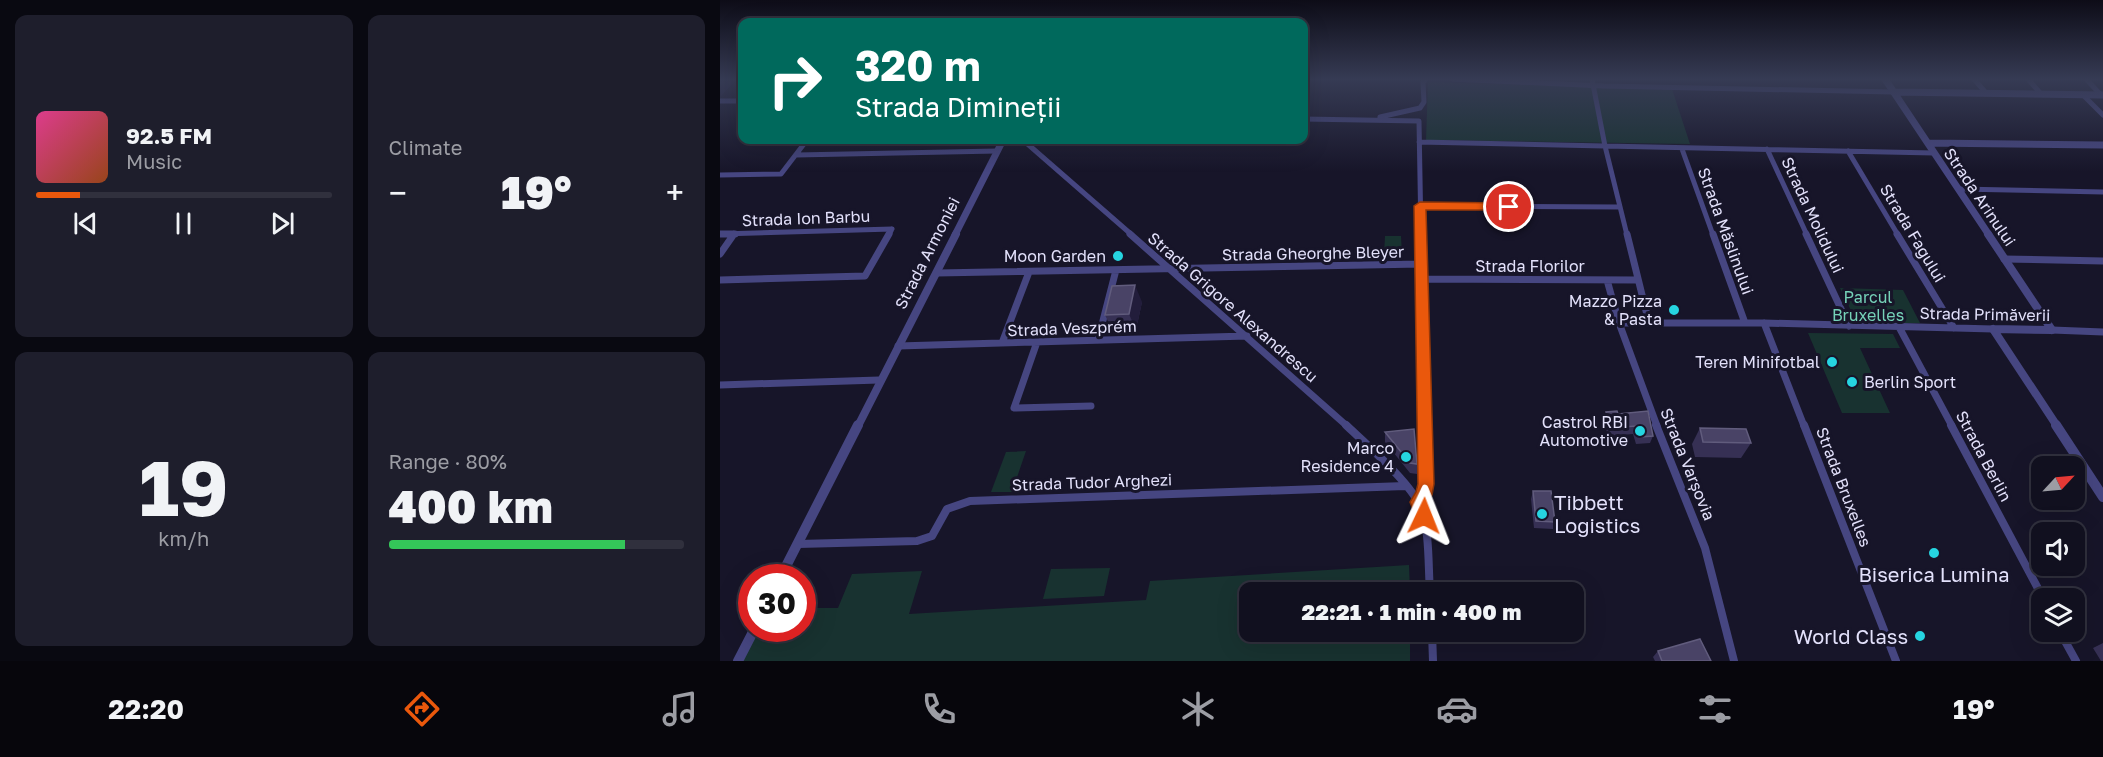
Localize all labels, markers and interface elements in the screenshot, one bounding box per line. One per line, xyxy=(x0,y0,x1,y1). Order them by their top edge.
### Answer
text: 320 m xyxy=(855,40,981,90)
icon: right xyxy=(756,42,834,120)
text: Strada Dimineții xyxy=(855,91,1061,123)
text: 92.5 FM xyxy=(126,122,212,149)
text: Climate xyxy=(389,135,462,159)
street label: Strada Arinului xyxy=(1940,144,2020,250)
text: Music xyxy=(126,149,182,173)
street label: Strada Molidului xyxy=(1777,154,1849,276)
text: 19° xyxy=(501,165,572,219)
street label: Strada Măslinului xyxy=(1694,165,1758,297)
text: − xyxy=(389,173,407,212)
text: + xyxy=(666,173,684,212)
street label: Strada Fagului xyxy=(1876,180,1950,286)
pin xyxy=(1483,181,1534,232)
icon: arrive xyxy=(1492,190,1525,223)
street label: Strada Armoniei xyxy=(890,194,964,312)
street label: Strada Ion Barbu xyxy=(742,206,870,230)
icon: previous xyxy=(69,207,102,240)
icon: pause xyxy=(167,207,200,240)
icon: next xyxy=(266,207,299,240)
street label: Strada Grigore Alexandrescu xyxy=(1144,228,1322,386)
street label: Strada Gheorghe Bleyer xyxy=(1222,241,1404,265)
place label: Moon Garden xyxy=(1004,246,1106,266)
marker: Moon Garden xyxy=(1111,249,1125,263)
street label: Strada Florilor xyxy=(1475,256,1585,276)
park label: Parcul Bruxelles xyxy=(1832,287,1904,325)
place label: Mazzo Pizza & Pasta xyxy=(1569,291,1662,329)
marker: Mazzo Pizza & Pasta xyxy=(1667,303,1681,317)
street label: Strada Primăverii xyxy=(1919,303,2051,325)
street label: Strada Veszprém xyxy=(1007,316,1137,340)
place label: Teren Minifotbal xyxy=(1695,352,1820,372)
marker: Teren Minifotbal xyxy=(1825,355,1839,369)
place label: Berlin Sport xyxy=(1864,372,1956,392)
marker: Berlin Sport xyxy=(1845,375,1859,389)
street label: Strada Varșovia xyxy=(1656,405,1720,523)
street label: Strada Berlin xyxy=(1952,407,2016,505)
place label: Castrol RBI Automotive xyxy=(1540,412,1628,450)
marker: Castrol RBI Automotive xyxy=(1633,424,1647,438)
street label: Strada Bruxelles xyxy=(1812,424,1876,550)
place label: Marco Residence 4 xyxy=(1301,438,1394,476)
text: 19 xyxy=(139,440,229,533)
text: Range · 80% xyxy=(389,449,507,473)
marker: Marco Residence 4 xyxy=(1399,450,1413,464)
north arrow xyxy=(2031,456,2085,510)
map controls xyxy=(2031,456,2085,642)
street label: Strada Tudor Arghezi xyxy=(1012,469,1172,495)
text: 400 km xyxy=(389,479,553,533)
position arrow xyxy=(1392,484,1456,548)
place label: Tibbett Logistics xyxy=(1554,490,1640,537)
marker: Tibbett Logistics xyxy=(1535,507,1549,521)
button: sound xyxy=(2031,522,2085,576)
text: km/h xyxy=(158,526,209,550)
marker: Biserica Lumina xyxy=(1927,546,1941,560)
place label: Biserica Lumina xyxy=(1858,562,2010,586)
speed limit sign: 30 xyxy=(738,564,816,642)
button: layers xyxy=(2031,588,2085,642)
text: 22:21 · 1 min · 400 m xyxy=(1302,598,1521,625)
place label: World Class xyxy=(1794,624,1908,648)
marker: World Class xyxy=(1913,629,1927,643)
icon: directions xyxy=(401,688,443,730)
icon: music xyxy=(659,688,701,730)
icon: phone xyxy=(918,688,960,730)
icon: climate xyxy=(1177,688,1219,730)
icon: car xyxy=(1436,688,1478,730)
icon: filters xyxy=(1694,688,1736,730)
text: 22:20 xyxy=(108,693,184,725)
text: 19° xyxy=(1953,693,1995,725)

